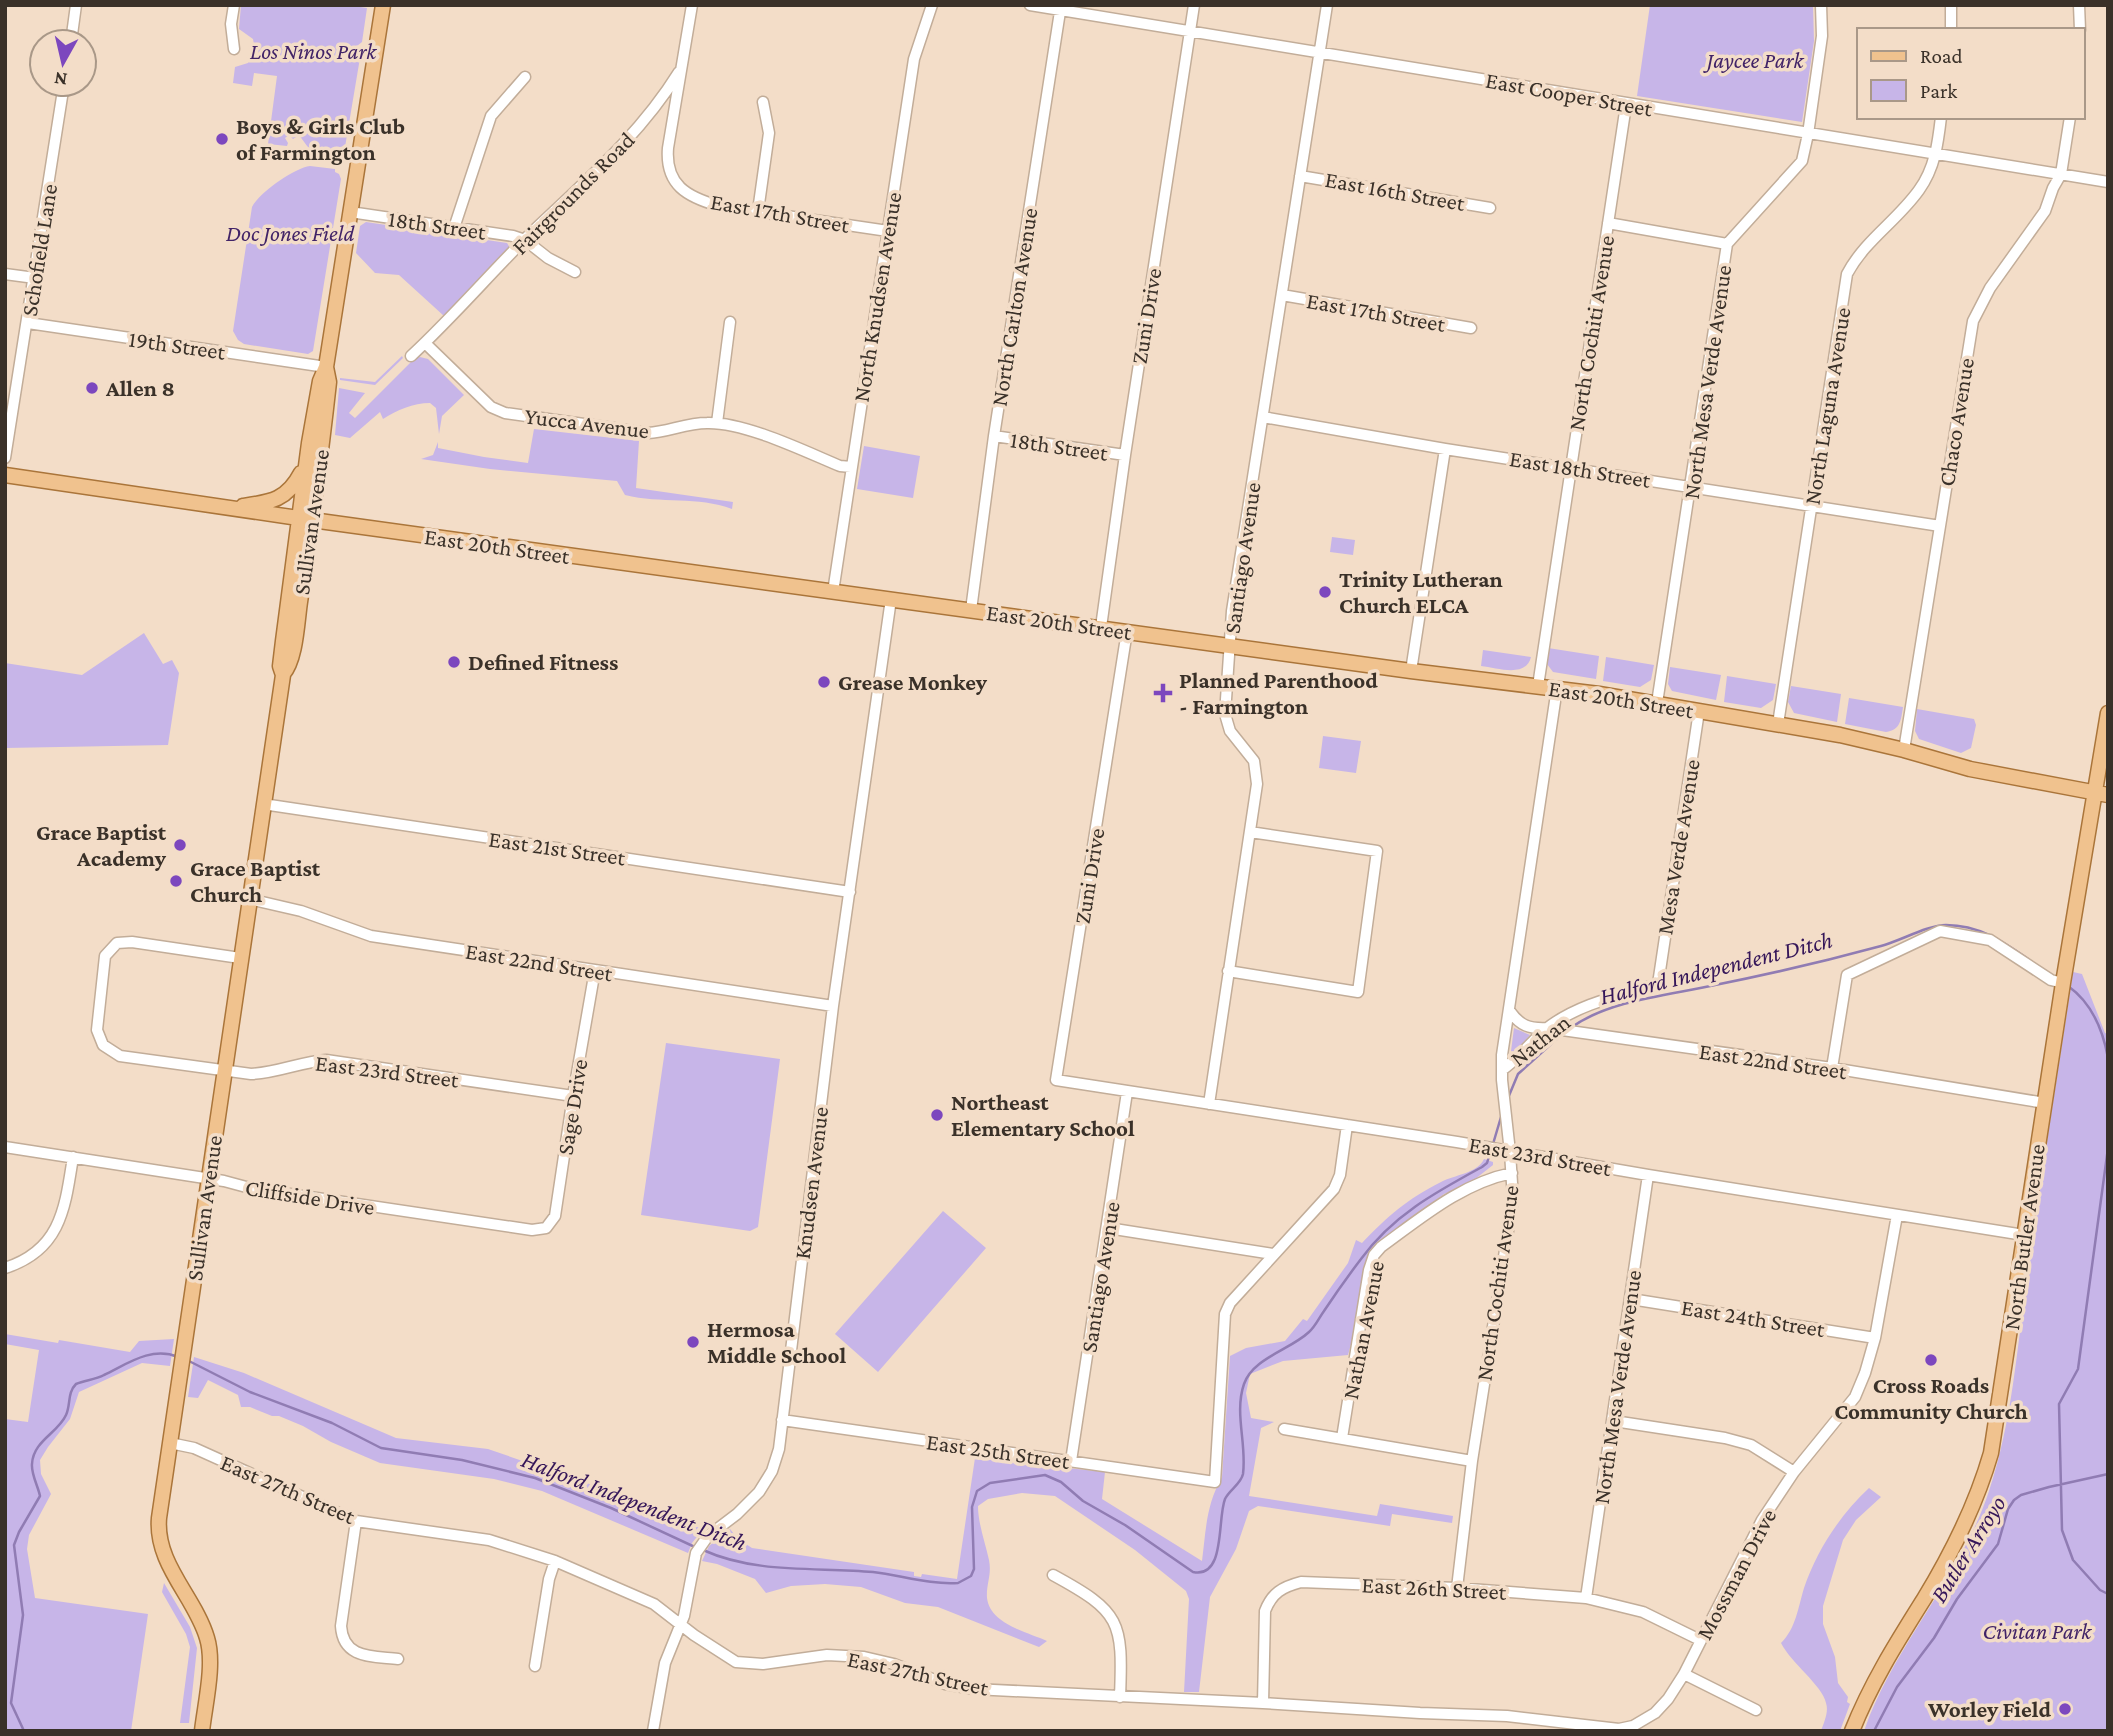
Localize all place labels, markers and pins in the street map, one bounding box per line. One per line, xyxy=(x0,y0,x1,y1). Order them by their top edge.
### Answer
place label: Boys & Girls Club of Farmington xyxy=(236,113,405,165)
marker: Boys & Girls Club of Farmington xyxy=(214,131,230,147)
place label: Allen 8 xyxy=(105,375,175,401)
marker: Allen 8 xyxy=(84,380,100,396)
place label: Trinity Lutheran Church ELCA xyxy=(1339,566,1503,618)
marker: Trinity Lutheran Church ELCA xyxy=(1317,584,1333,600)
place label: Defined Fitness xyxy=(468,649,618,675)
marker: Defined Fitness xyxy=(446,654,462,670)
place label: Planned Parenthood - Farmington xyxy=(1179,667,1378,719)
place label: Grease Monkey xyxy=(838,669,988,695)
marker: Grease Monkey xyxy=(816,674,832,690)
marker: Planned Parenthood - Farmington xyxy=(1153,683,1173,703)
place label: Grace Baptist Academy xyxy=(36,819,167,871)
marker: Grace Baptist Academy xyxy=(172,837,188,853)
place label: Grace Baptist Church xyxy=(190,855,321,907)
marker: Grace Baptist Church xyxy=(168,873,184,889)
place label: Northeast Elementary School xyxy=(951,1089,1135,1141)
marker: Northeast Elementary School xyxy=(929,1107,945,1123)
place label: Hermosa Middle School xyxy=(707,1316,846,1368)
marker: Hermosa Middle School xyxy=(685,1334,701,1350)
marker: Cross Roads Community Church xyxy=(1923,1352,1939,1368)
place label: Cross Roads Community Church xyxy=(1834,1372,2028,1424)
place label: Worley Field xyxy=(1927,1696,2051,1722)
marker: Worley Field xyxy=(2057,1701,2073,1717)

